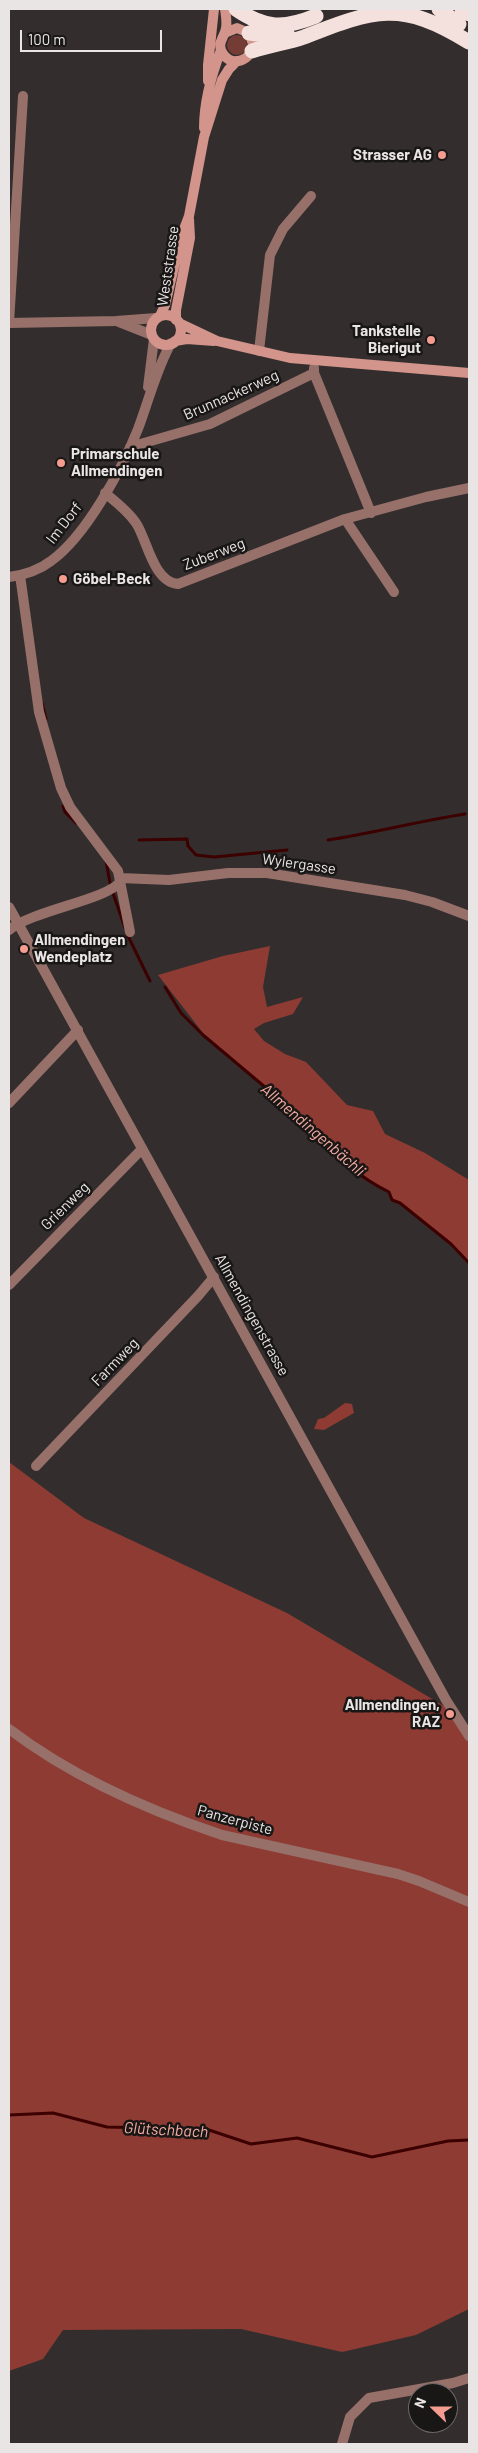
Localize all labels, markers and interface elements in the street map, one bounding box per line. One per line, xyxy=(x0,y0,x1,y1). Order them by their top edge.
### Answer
scale bar xyxy=(22,20,165,52)
text: 100 m xyxy=(28,30,66,48)
place label: Strasser AG xyxy=(353,146,432,164)
marker: Strasser AG xyxy=(436,149,448,161)
street label: Weststrasse xyxy=(153,225,183,307)
place label: Tankstelle Bierigut xyxy=(352,322,421,357)
marker: Tankstelle Bierigut xyxy=(425,334,437,346)
street label: Brunnackerweg xyxy=(181,366,281,424)
place label: Primarschule Allmendingen xyxy=(71,445,162,480)
marker: Primarschule Allmendingen xyxy=(55,457,67,469)
street label: Im Dorf xyxy=(42,499,86,547)
street label: Zuberweg xyxy=(181,534,247,574)
place label: Göbel-Beck xyxy=(73,570,150,588)
marker: Göbel-Beck xyxy=(57,573,69,585)
street label: Wylergasse xyxy=(261,850,337,878)
place label: Allmendingen Wendeplatz xyxy=(34,931,125,966)
marker: Allmendingen Wendeplatz xyxy=(18,943,30,955)
water label: Allmendingenbächli xyxy=(257,1080,369,1180)
street label: Grienweg xyxy=(37,1178,93,1234)
street label: Allmendingenstrasse xyxy=(211,1251,293,1379)
street label: Farmweg xyxy=(88,1334,142,1390)
place label: Allmendingen, RAZ xyxy=(345,1696,440,1731)
marker: Allmendingen, RAZ xyxy=(444,1708,456,1720)
street label: Panzerpiste xyxy=(195,1801,275,1839)
water label: Glütschbach xyxy=(123,2118,209,2142)
north arrow xyxy=(408,2383,458,2433)
text: N xyxy=(410,2395,429,2410)

